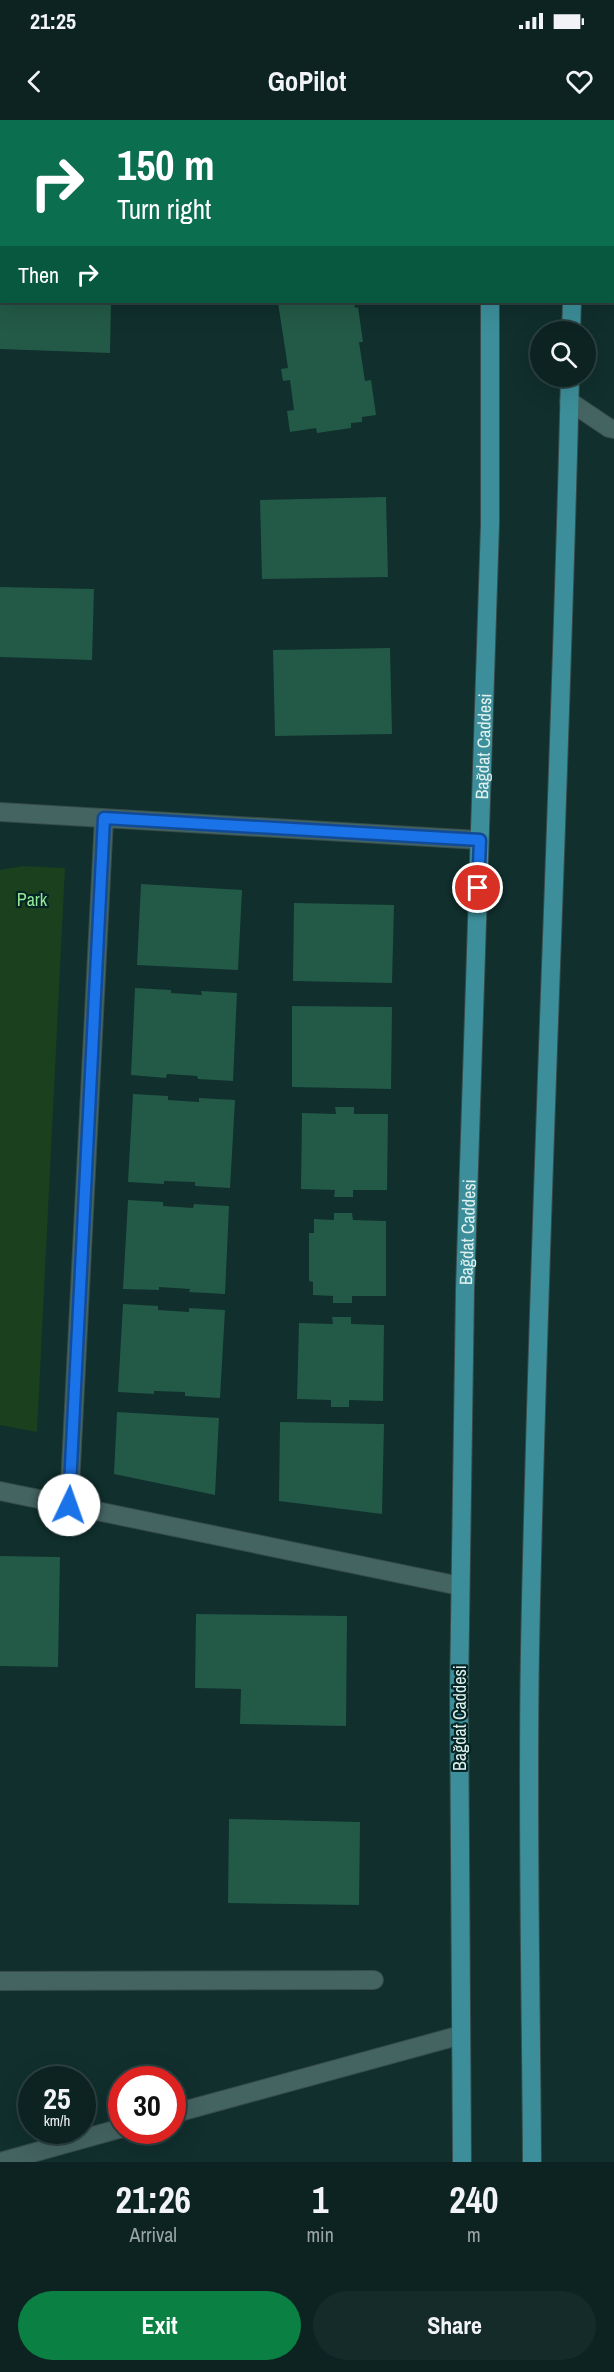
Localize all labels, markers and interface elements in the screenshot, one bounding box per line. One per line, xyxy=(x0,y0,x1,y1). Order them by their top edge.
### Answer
text: 21:25 xyxy=(30,6,76,36)
text: GoPilot xyxy=(268,63,346,99)
icon: back xyxy=(18,65,51,98)
icon: heart xyxy=(563,65,596,98)
text: 150 m xyxy=(117,137,215,193)
icon: right xyxy=(18,144,96,222)
text: Turn right xyxy=(117,191,211,227)
icon: right xyxy=(71,258,104,291)
text: Then xyxy=(18,260,59,290)
map controls xyxy=(530,321,596,387)
button: search xyxy=(530,321,596,387)
street label: Bağdat Caddesi xyxy=(469,693,497,800)
pin xyxy=(452,862,503,913)
icon: arrive xyxy=(461,871,494,904)
park label: Park xyxy=(17,887,48,912)
street label: Bağdat Caddesi xyxy=(453,1179,481,1285)
position arrow xyxy=(37,1473,101,1537)
street label: Bağdat Caddesi xyxy=(447,1665,472,1771)
speed limit sign: 30 xyxy=(108,2066,186,2144)
text: 25 xyxy=(43,2078,71,2118)
text: km/h xyxy=(44,2110,70,2131)
text: 21:26 xyxy=(115,2176,191,2224)
text: 1 xyxy=(312,2176,328,2224)
text: 240 xyxy=(449,2176,499,2224)
text: Arrival xyxy=(130,2221,177,2248)
text: min xyxy=(306,2221,334,2248)
text: m xyxy=(467,2221,481,2248)
button: Exit xyxy=(18,2291,301,2360)
button: Share xyxy=(313,2291,596,2360)

